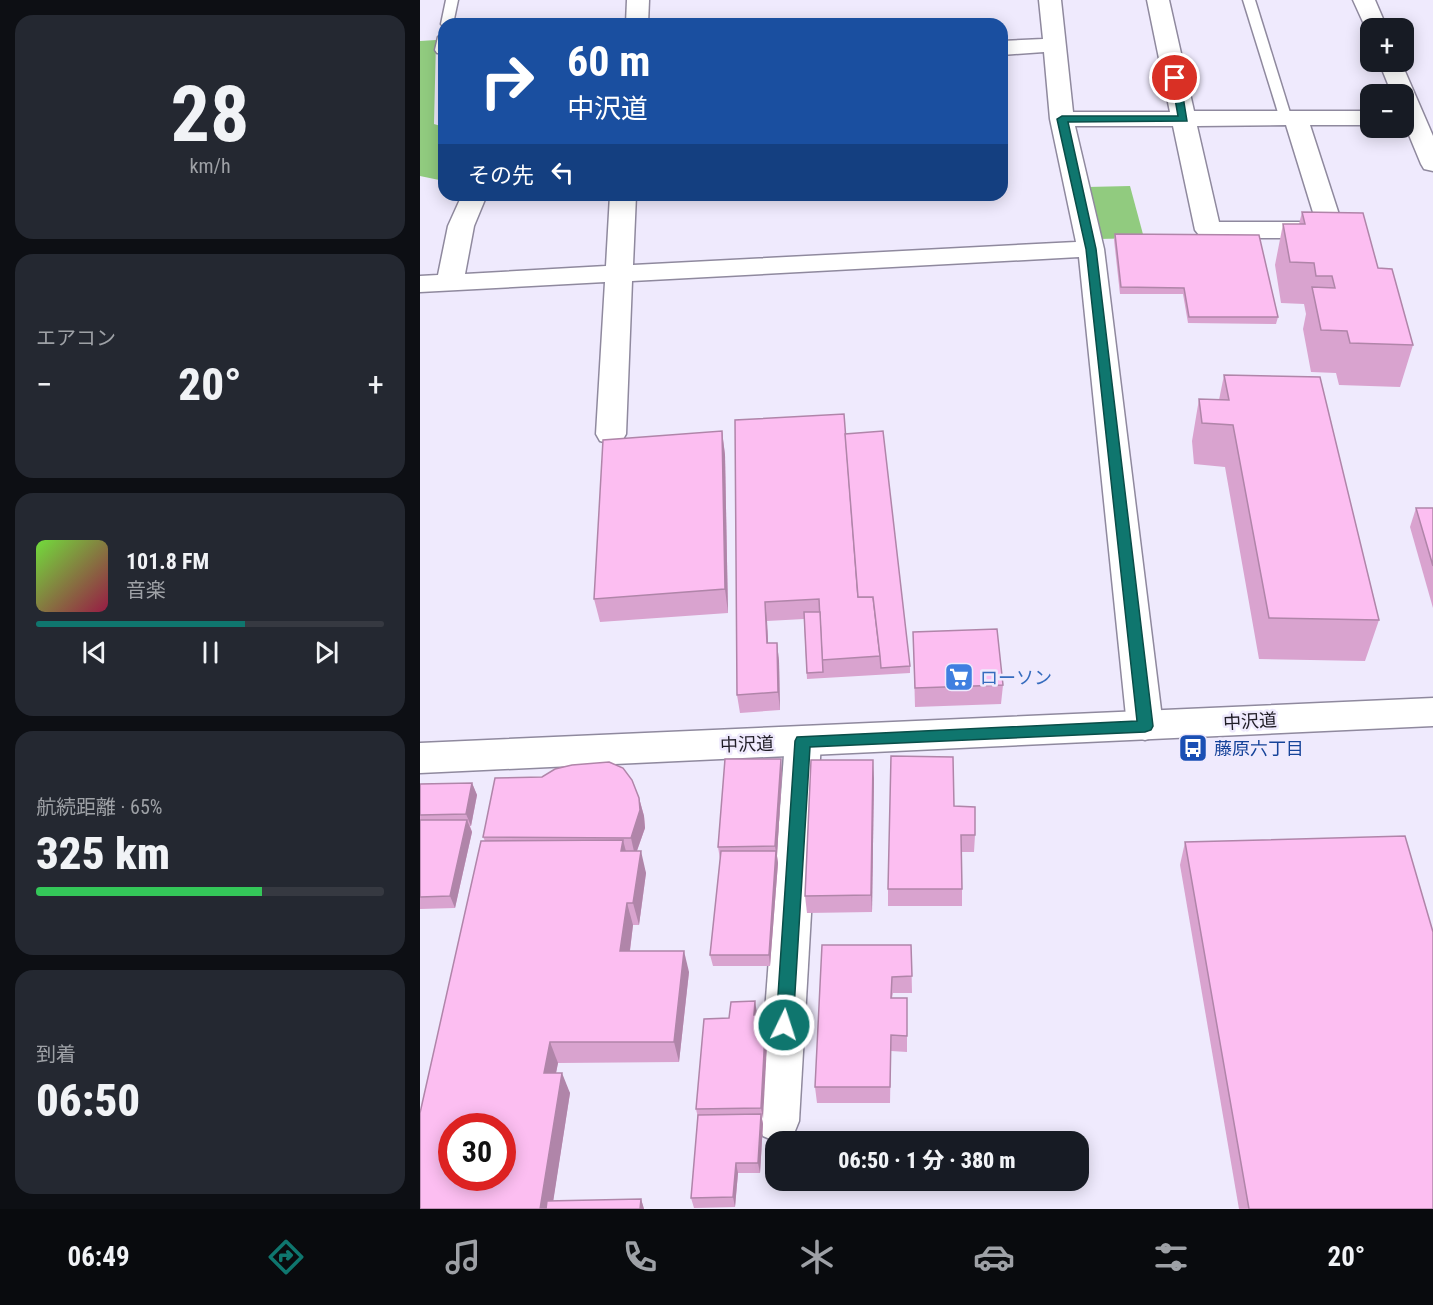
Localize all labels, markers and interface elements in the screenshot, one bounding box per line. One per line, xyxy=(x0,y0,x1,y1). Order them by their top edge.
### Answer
map controls xyxy=(1360,18,1414,138)
button: + xyxy=(1360,18,1414,72)
text: 60 m xyxy=(567,37,650,86)
icon: right xyxy=(468,42,546,120)
pin xyxy=(1149,52,1200,103)
icon: arrive xyxy=(1158,61,1191,94)
text: 28 xyxy=(171,69,249,160)
button: − xyxy=(1360,84,1414,138)
text: 中沢道 xyxy=(567,93,648,125)
text: km/h xyxy=(189,154,231,178)
icon: left xyxy=(546,156,579,189)
text: その先 xyxy=(468,163,534,188)
text: エアコン xyxy=(36,326,116,350)
text: 20° xyxy=(178,358,242,411)
text: − xyxy=(36,365,53,404)
text: + xyxy=(368,365,384,404)
text: 101.8 FM xyxy=(126,549,209,574)
text: 音楽 xyxy=(126,578,166,602)
icon: previous xyxy=(78,636,111,669)
icon: pause xyxy=(194,636,227,669)
icon: next xyxy=(310,636,343,669)
supermarket icon: ローソン xyxy=(943,661,975,693)
place label: ローソン xyxy=(980,667,1052,688)
street label: 中沢道 xyxy=(1222,709,1278,733)
bus stop icon: 藤原六丁目 xyxy=(1177,732,1209,764)
street label: 中沢道 xyxy=(720,733,774,755)
place label: 藤原六丁目 xyxy=(1214,738,1304,759)
text: 航続距離 · 65% xyxy=(36,795,162,819)
text: 325 km xyxy=(36,827,170,880)
position arrow xyxy=(752,993,816,1057)
text: 到着 xyxy=(36,1042,76,1066)
text: 06:50 xyxy=(36,1074,140,1127)
speed limit sign: 30 xyxy=(438,1113,516,1191)
text: 06:50 · 1 分 · 380 m xyxy=(838,1148,1016,1173)
icon: directions xyxy=(265,1236,307,1278)
icon: music xyxy=(442,1236,484,1278)
icon: phone xyxy=(619,1236,661,1278)
icon: climate xyxy=(796,1236,838,1278)
icon: car xyxy=(973,1236,1015,1278)
icon: filters xyxy=(1150,1236,1192,1278)
text: 06:49 xyxy=(68,1241,130,1273)
text: 20° xyxy=(1328,1241,1365,1273)

